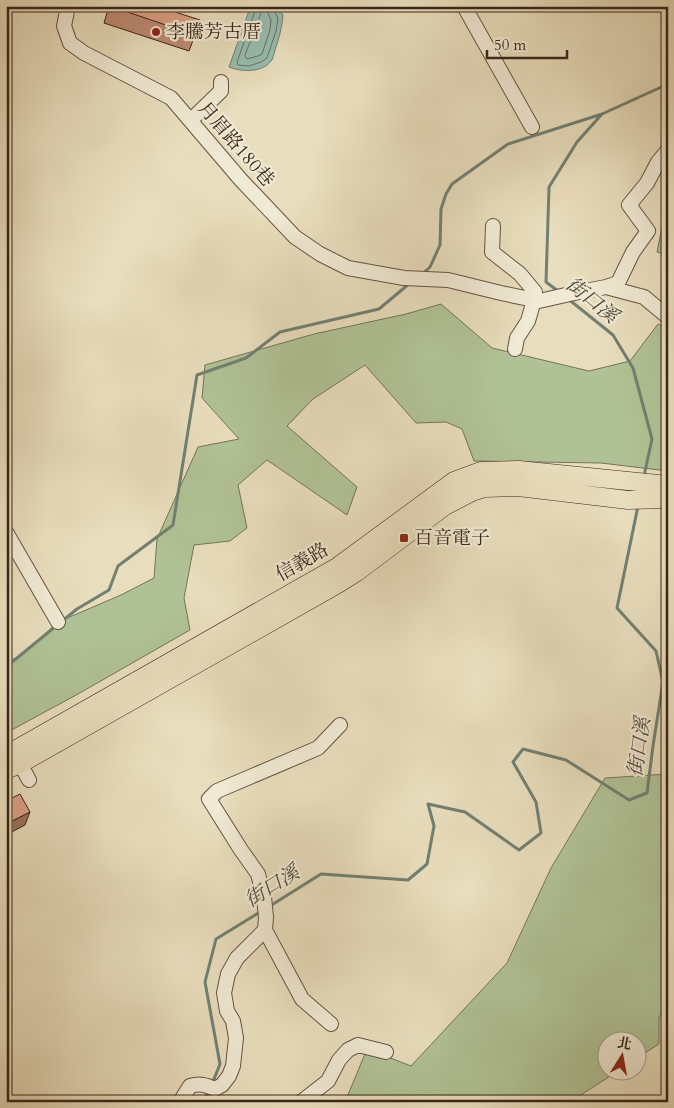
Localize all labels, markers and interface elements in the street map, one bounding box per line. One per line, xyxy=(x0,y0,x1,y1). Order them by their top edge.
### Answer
place label: 李騰芳古厝 xyxy=(166,19,261,45)
marker: 李騰芳古厝 xyxy=(150,26,162,38)
scale bar xyxy=(487,28,566,60)
text: 50 m xyxy=(494,35,526,55)
street label: 月眉路180巷 xyxy=(192,96,280,192)
water label: 街口溪 xyxy=(560,271,625,331)
place label: 百音電子 xyxy=(414,525,490,551)
marker: 百音電子 xyxy=(398,532,410,544)
street label: 信義路 xyxy=(271,536,333,588)
water label: 街口溪 xyxy=(621,713,657,779)
water label: 街口溪 xyxy=(239,858,306,913)
north arrow xyxy=(596,1030,646,1080)
text: 北 xyxy=(616,1033,633,1054)

